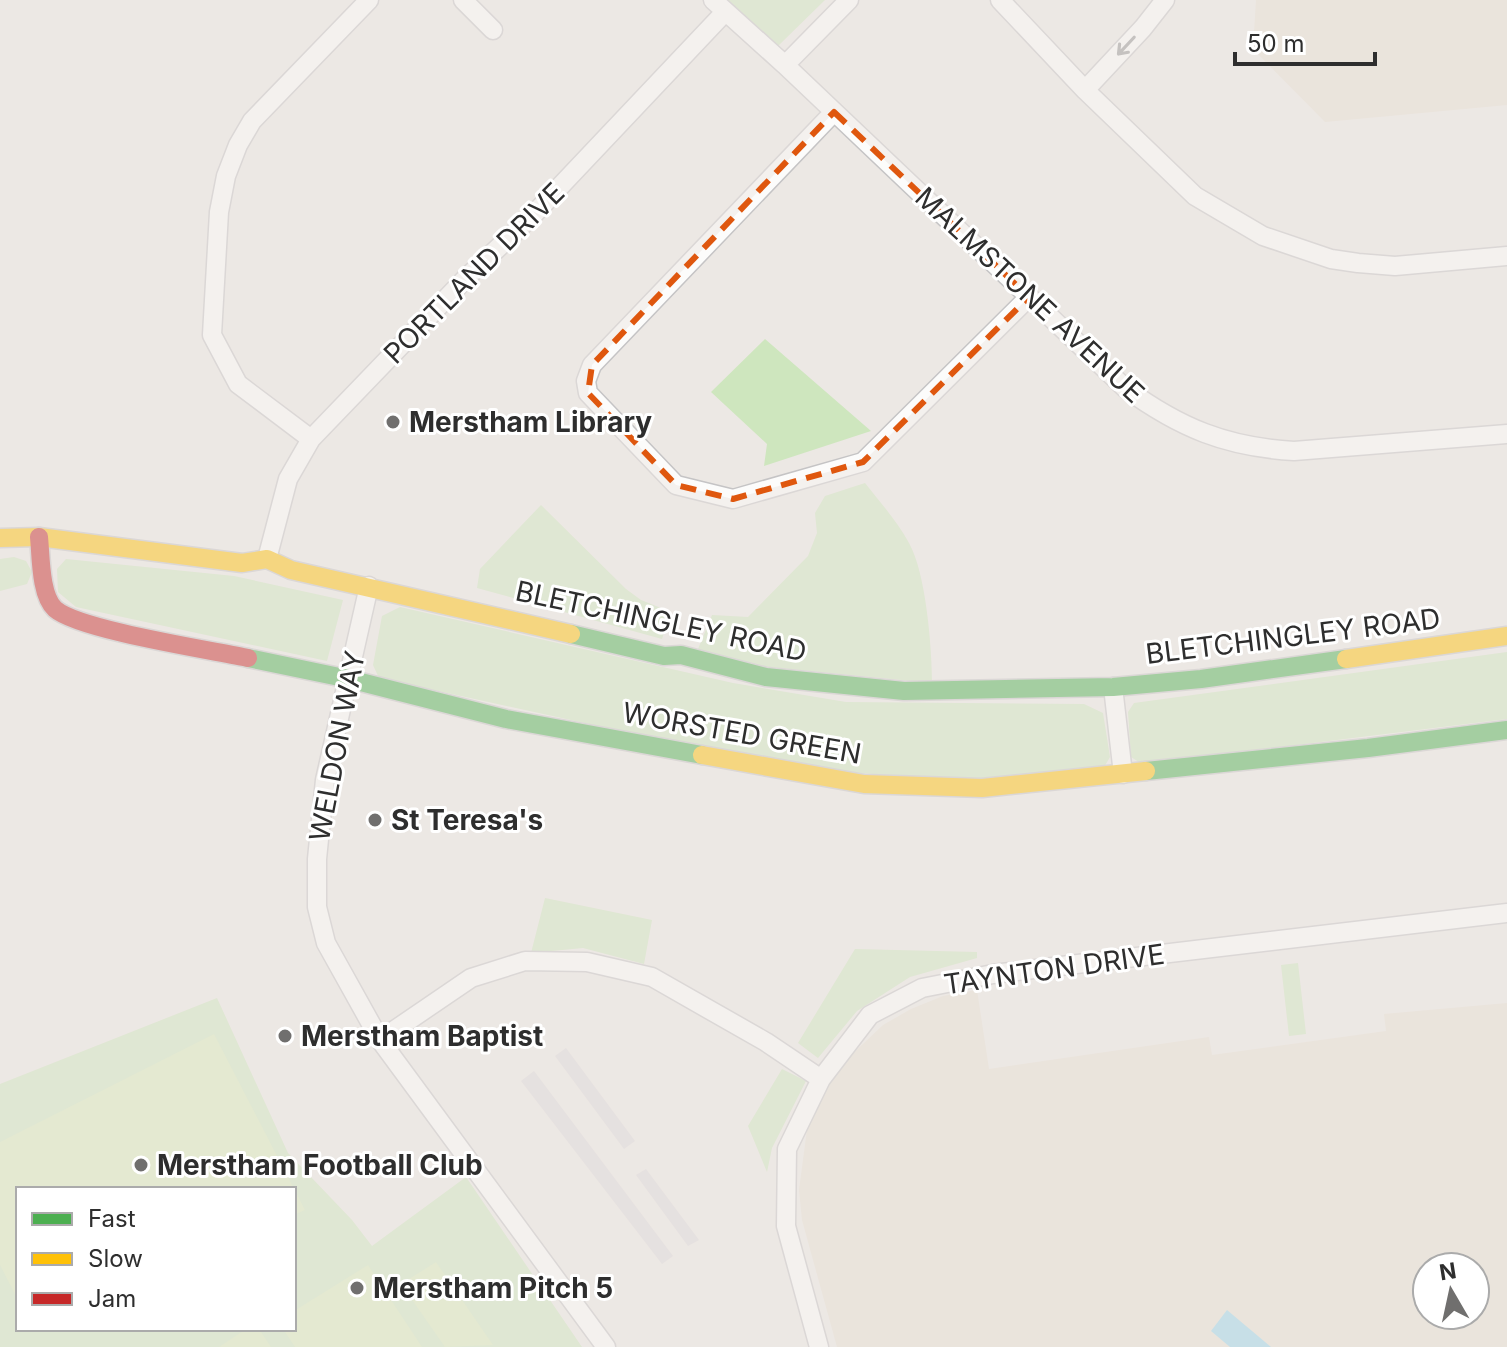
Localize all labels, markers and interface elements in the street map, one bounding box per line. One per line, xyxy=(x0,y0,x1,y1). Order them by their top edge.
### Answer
scale bar xyxy=(1235,16,1375,66)
text: 50 m xyxy=(1247,29,1305,58)
one-way arrow xyxy=(1117,36,1136,56)
street label: PORTLAND DRIVE xyxy=(377,176,571,370)
street label: MALMSTONE AVENUE xyxy=(909,180,1151,410)
place label: Merstham Library xyxy=(409,405,652,439)
marker: Merstham Library xyxy=(384,413,402,431)
street label: BLETCHINGLEY ROAD xyxy=(512,574,810,668)
street label: BLETCHINGLEY ROAD xyxy=(1144,601,1442,671)
street label: WELDON WAY xyxy=(302,648,372,844)
street label: WORSTED GREEN xyxy=(620,695,864,771)
place label: St Teresa's xyxy=(391,803,543,837)
marker: St Teresa's xyxy=(366,811,384,829)
street label: TAYNTON DRIVE xyxy=(941,937,1167,1001)
place label: Merstham Baptist xyxy=(301,1019,543,1053)
marker: Merstham Baptist xyxy=(276,1027,294,1045)
place label: Merstham Football Club xyxy=(157,1148,483,1182)
marker: Merstham Football Club xyxy=(132,1156,150,1174)
legend xyxy=(16,1187,296,1331)
text: Fast xyxy=(88,1204,136,1233)
text: Slow xyxy=(88,1244,143,1273)
north arrow xyxy=(1411,1251,1491,1331)
text: N xyxy=(1438,1257,1458,1285)
place label: Merstham Pitch 5 xyxy=(373,1271,613,1305)
marker: Merstham Pitch 5 xyxy=(348,1279,366,1297)
text: Jam xyxy=(88,1284,136,1313)

